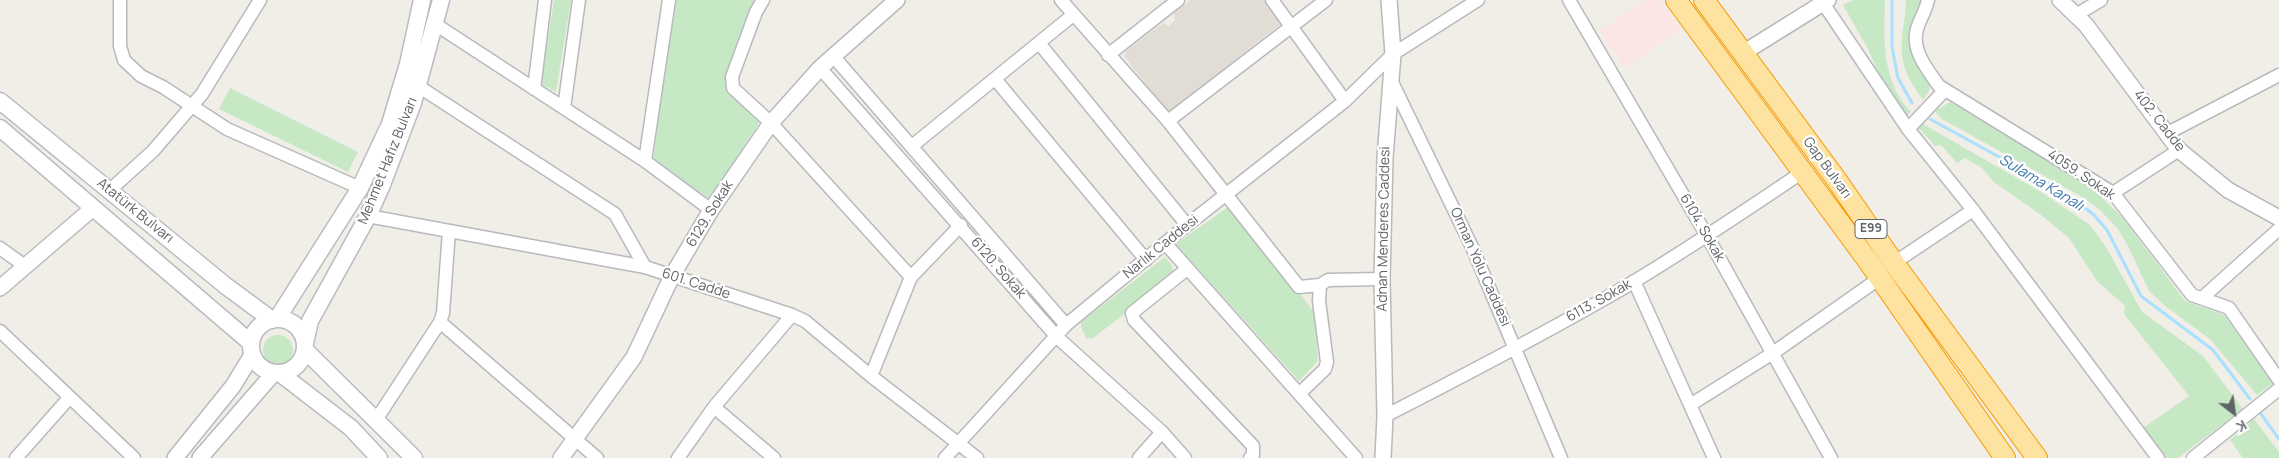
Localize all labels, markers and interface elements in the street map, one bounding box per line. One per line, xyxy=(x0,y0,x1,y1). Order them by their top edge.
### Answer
street label: 402. Cadde xyxy=(2130,87,2188,155)
street label: Mehmet Hafız Bulvarı xyxy=(355,95,421,227)
street label: Gap Bulvarı xyxy=(1799,134,1855,202)
street label: Adnan Menderes Caddesi xyxy=(1374,146,1394,312)
street label: 4059. Sokak xyxy=(2044,146,2118,204)
water label: Sulama Kanalı xyxy=(1995,151,2087,215)
street label: Atatürk Bulvarı xyxy=(93,175,177,247)
street label: 6129. Sokak xyxy=(683,178,737,250)
street label: 6104. Sokak xyxy=(1676,191,1728,265)
street label: Orman Yolu Caddesi xyxy=(1446,205,1514,329)
street label: Narlık Caddesi xyxy=(1120,212,1202,282)
road number: E99 xyxy=(1855,220,1887,238)
street label: 6120. Sokak xyxy=(967,234,1029,302)
street label: 601. Cadde xyxy=(660,265,732,303)
street label: 6113. Sokak xyxy=(1563,276,1635,326)
north arrow xyxy=(2209,388,2259,438)
text: K xyxy=(2233,416,2250,437)

